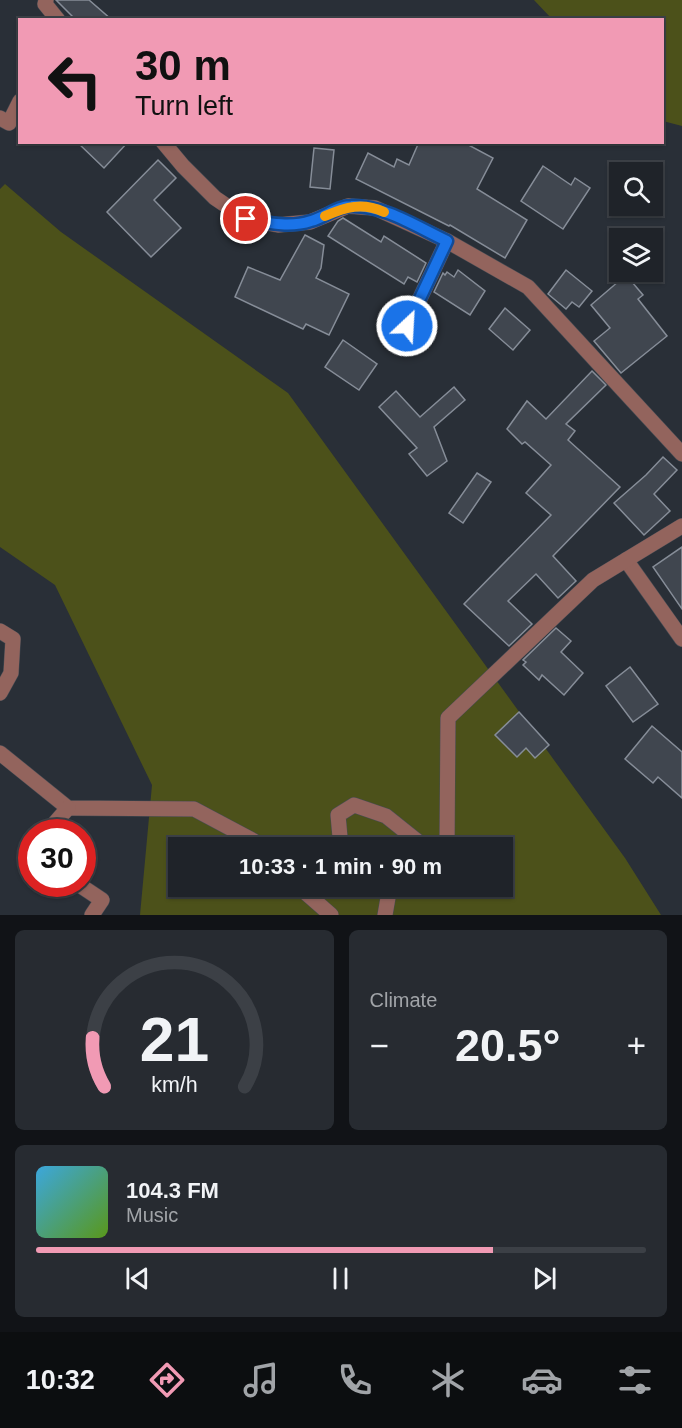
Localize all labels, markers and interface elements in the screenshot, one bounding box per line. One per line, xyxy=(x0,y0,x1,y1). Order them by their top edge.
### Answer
icon: left xyxy=(36,42,114,120)
text: 30 m xyxy=(135,42,231,89)
text: Turn left xyxy=(135,91,233,121)
map controls xyxy=(609,162,663,282)
button: search xyxy=(609,162,663,216)
pin xyxy=(220,193,271,244)
icon: arrive xyxy=(229,202,262,235)
button: layers xyxy=(609,228,663,282)
position arrow xyxy=(375,294,439,358)
speed limit sign: 30 xyxy=(18,819,96,897)
text: 10:33 · 1 min · 90 m xyxy=(239,854,442,879)
text: Climate xyxy=(370,989,437,1011)
text: 21 xyxy=(140,1005,209,1074)
text: 20.5° xyxy=(455,1020,561,1071)
text: − xyxy=(370,1027,389,1064)
text: + xyxy=(627,1027,646,1064)
text: km/h xyxy=(151,1073,197,1097)
text: 104.3 FM xyxy=(126,1178,219,1203)
text: Music xyxy=(126,1204,178,1226)
icon: previous xyxy=(121,1262,154,1295)
icon: pause xyxy=(324,1262,357,1295)
icon: next xyxy=(528,1262,561,1295)
icon: directions xyxy=(146,1359,188,1401)
icon: music xyxy=(240,1359,282,1401)
icon: phone xyxy=(334,1359,376,1401)
icon: climate xyxy=(427,1359,469,1401)
icon: car xyxy=(521,1359,563,1401)
icon: filters xyxy=(614,1359,656,1401)
text: 10:32 xyxy=(26,1365,95,1395)

